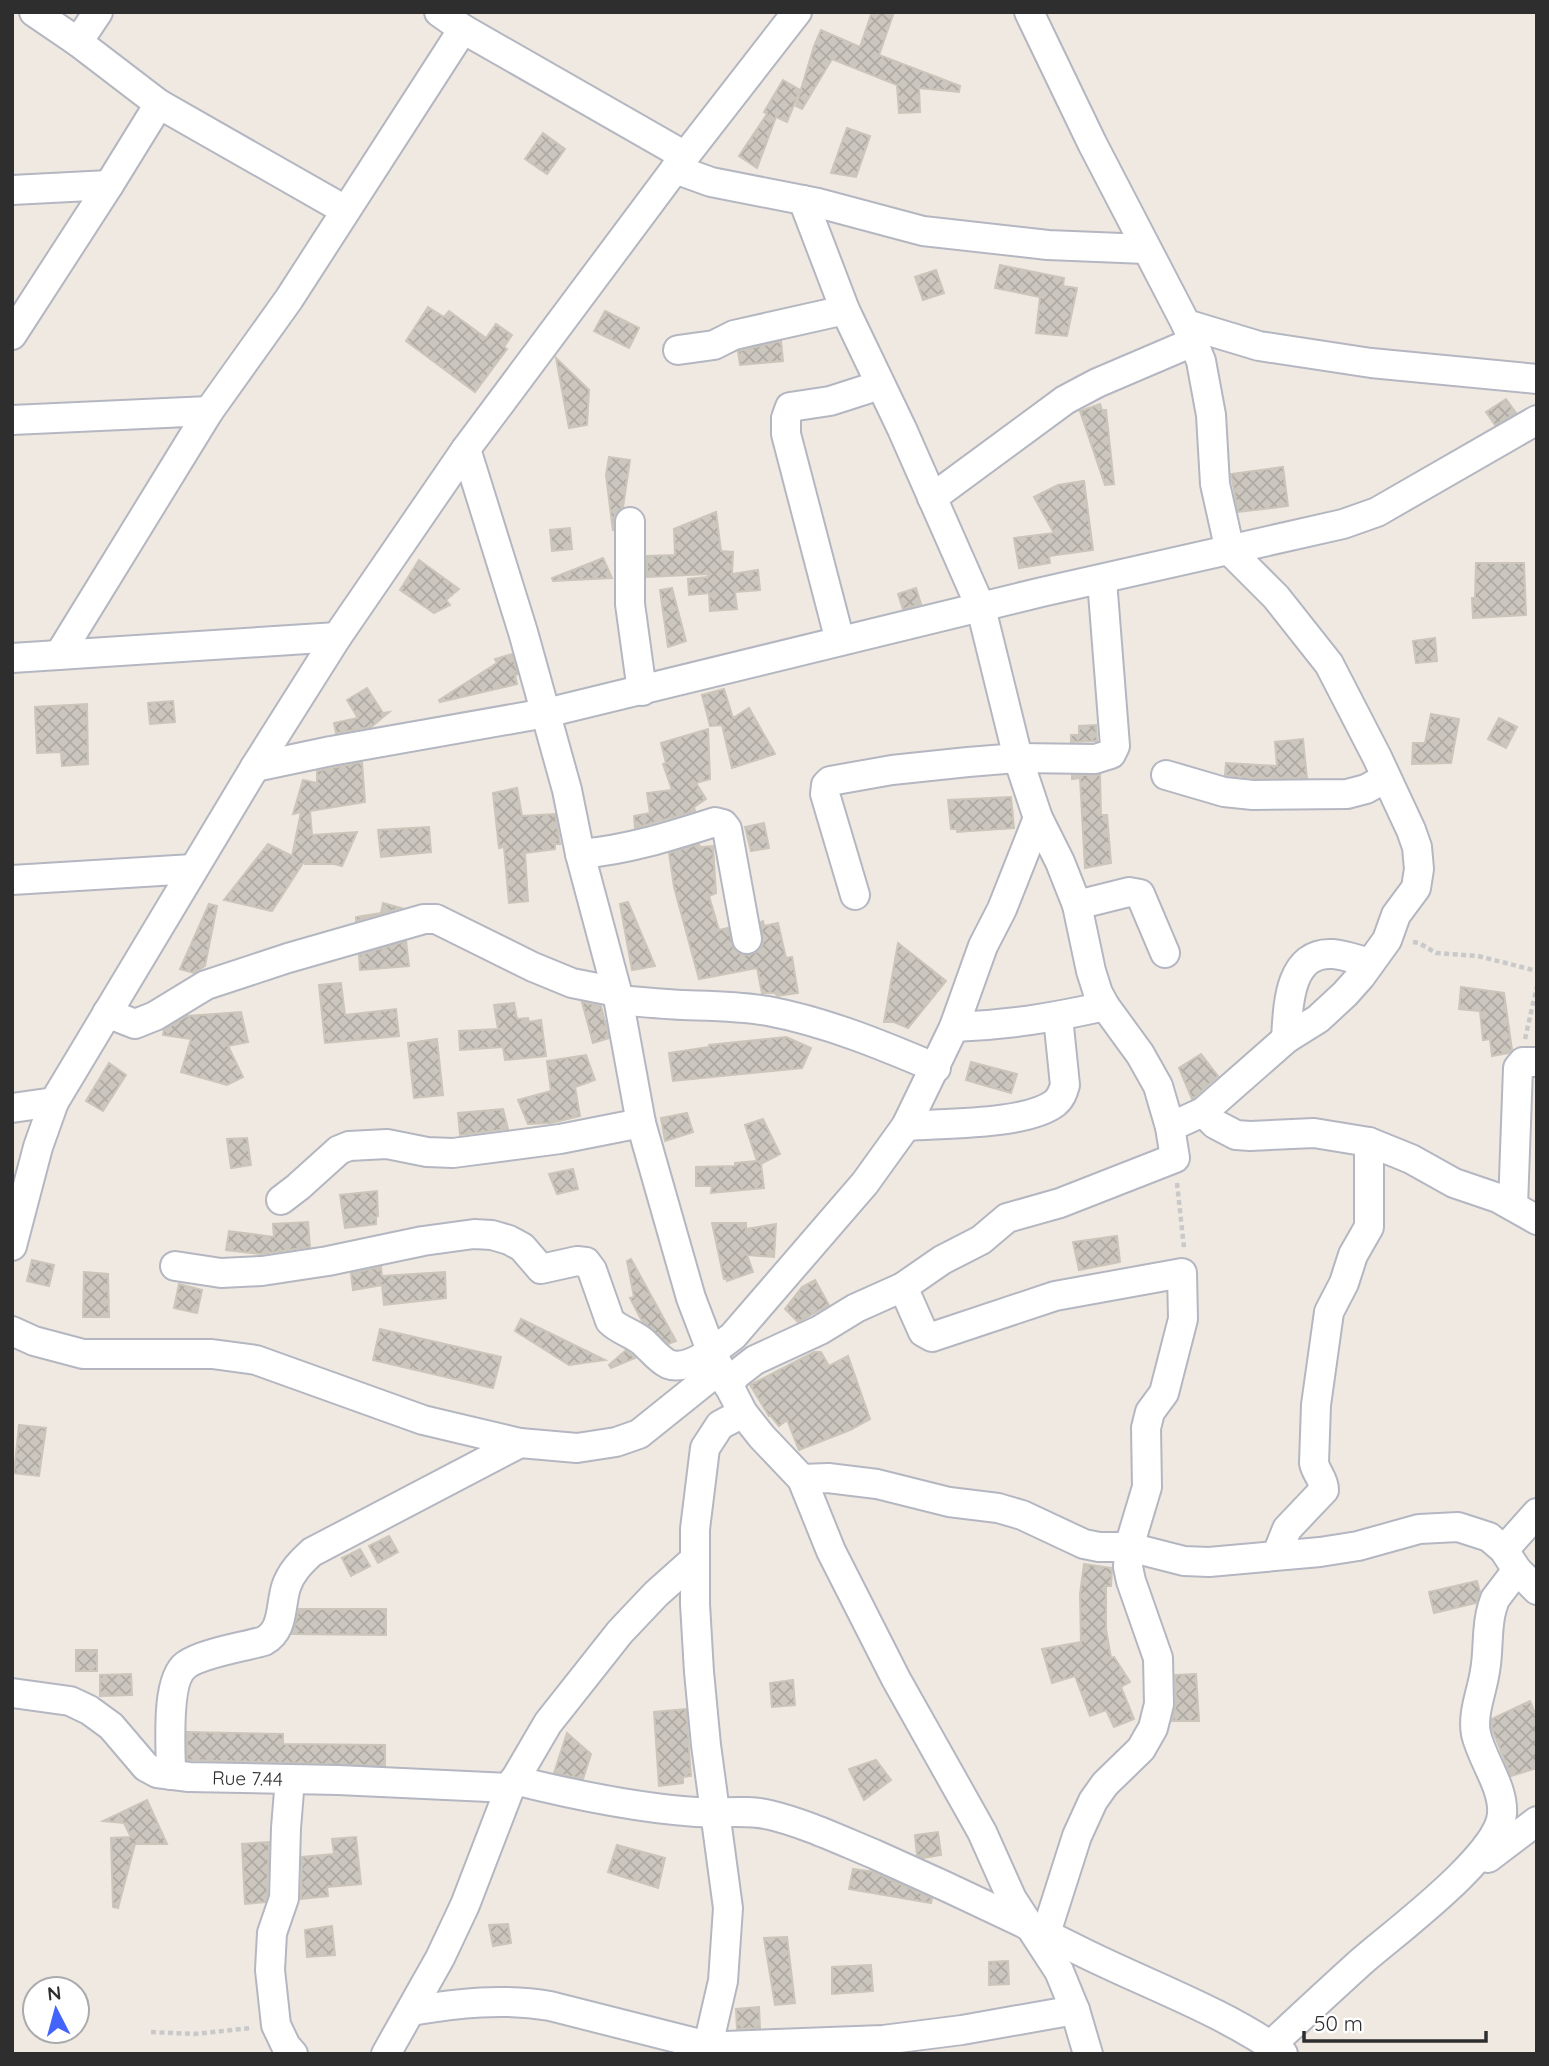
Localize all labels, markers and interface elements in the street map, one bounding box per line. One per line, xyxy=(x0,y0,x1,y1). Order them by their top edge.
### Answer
street label: Rue 7.44 xyxy=(212,1765,283,1791)
north arrow xyxy=(21,1975,91,2045)
text: N xyxy=(46,1980,62,2006)
scale bar xyxy=(1304,2000,1486,2044)
text: 50 m xyxy=(1314,2010,1363,2036)

